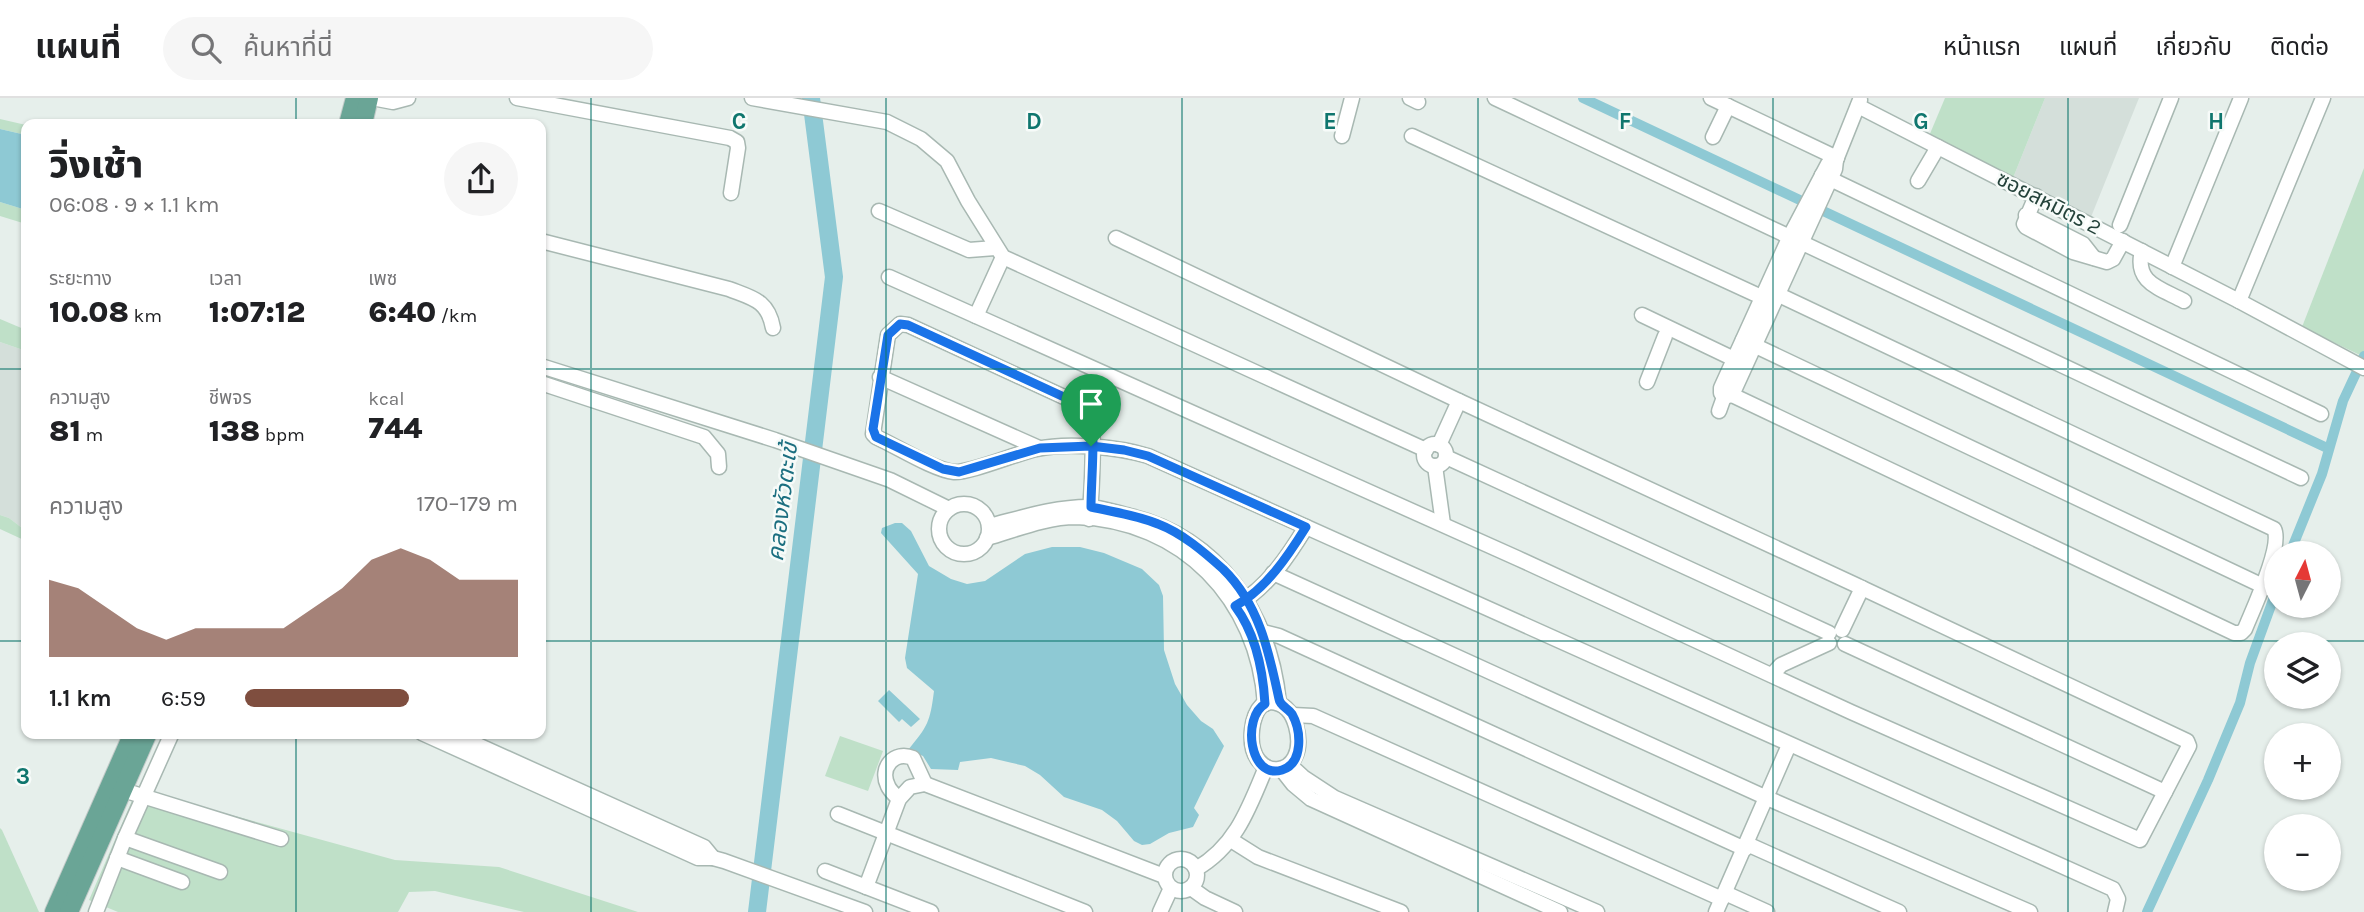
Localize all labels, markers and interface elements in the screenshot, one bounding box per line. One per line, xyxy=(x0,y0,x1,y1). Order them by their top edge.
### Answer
search box xyxy=(163,17,653,80)
text: แผนที่ xyxy=(35,28,121,66)
icon: search xyxy=(187,29,225,67)
text: ค้นหาที่นี่ xyxy=(243,32,333,63)
text: หน้าแรก xyxy=(1943,33,2021,61)
text: แผนที่ xyxy=(2059,33,2117,61)
text: เกี่ยวกับ xyxy=(2155,33,2232,61)
text: ติดต่อ xyxy=(2270,33,2329,61)
text: C xyxy=(732,108,746,135)
text: D xyxy=(1026,108,1042,135)
text: E xyxy=(1323,108,1337,135)
text: F xyxy=(1619,108,1631,135)
text: G xyxy=(1913,108,1929,135)
text: H xyxy=(2208,108,2224,135)
text: วิ่งเช้า xyxy=(49,142,143,187)
button: share xyxy=(444,142,518,216)
street label: ซอยสหมิตร 2 xyxy=(1993,166,2105,240)
text: 06:08 · 9 × 1.1 km xyxy=(49,191,220,218)
text: ระยะทาง xyxy=(49,268,112,290)
text: เวลา xyxy=(209,268,242,290)
text: เพซ xyxy=(368,268,397,290)
text: 10.08 xyxy=(49,294,129,330)
text: 1:07:12 xyxy=(209,294,305,330)
text: 6:40 xyxy=(368,294,436,330)
text: km xyxy=(129,305,162,327)
text: /km xyxy=(436,305,477,327)
pin xyxy=(1061,374,1121,446)
icon: arrive xyxy=(1072,385,1110,423)
text: ความสูง xyxy=(49,387,110,409)
text: ชีพจร xyxy=(209,387,252,409)
text: kcal xyxy=(368,388,405,410)
text: 744 xyxy=(368,410,422,446)
text: 81 xyxy=(49,413,81,449)
text: 138 xyxy=(209,413,260,449)
text: m xyxy=(81,424,103,446)
text: bpm xyxy=(260,424,305,446)
water label: คลองหัวตะเข้ xyxy=(762,438,804,563)
text: 170–179 m xyxy=(416,490,518,517)
text: ความสูง xyxy=(49,493,123,520)
north arrow xyxy=(2264,541,2342,618)
map controls xyxy=(2264,541,2341,891)
button: layers xyxy=(2264,632,2341,709)
text: 1.1 km xyxy=(49,685,112,712)
text: 6:59 xyxy=(161,685,206,712)
button: + xyxy=(2264,723,2341,800)
text: 3 xyxy=(16,763,30,790)
button: − xyxy=(2264,814,2341,891)

